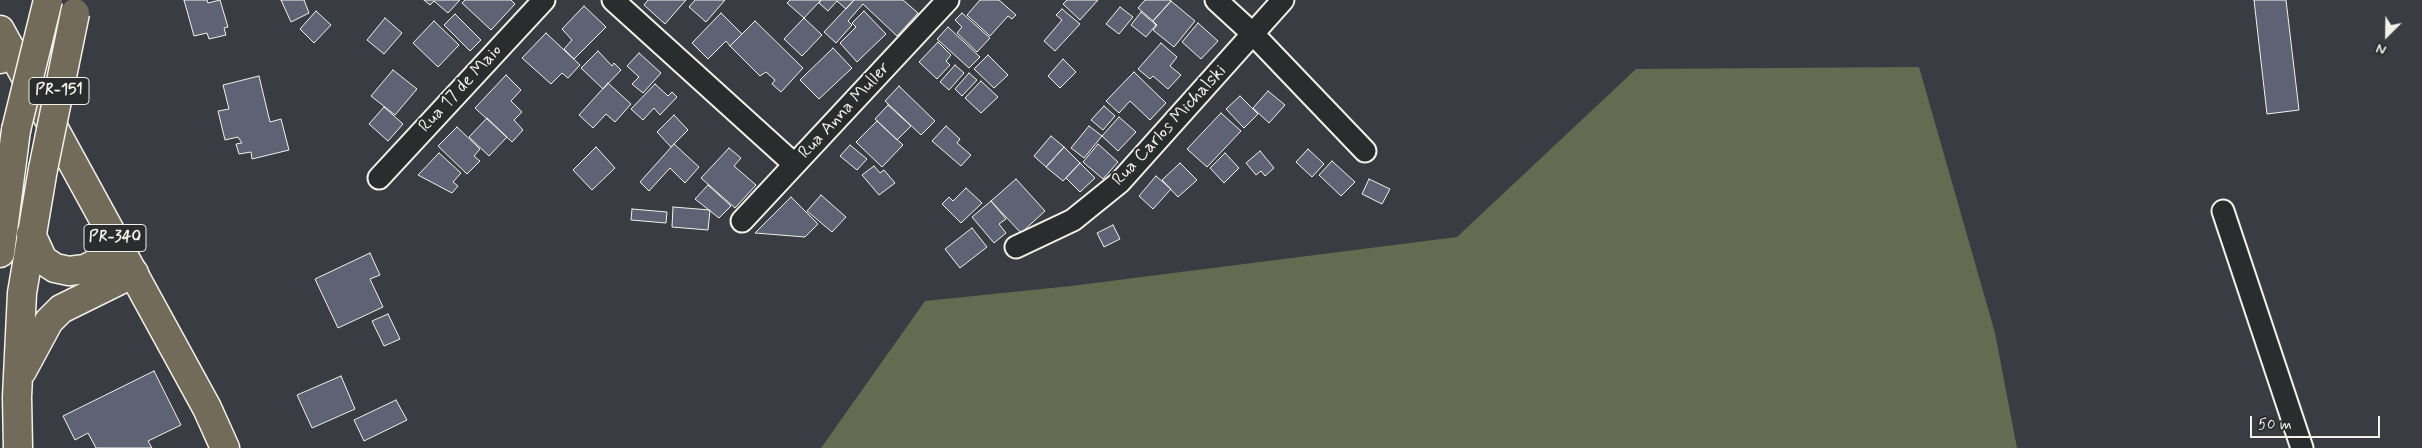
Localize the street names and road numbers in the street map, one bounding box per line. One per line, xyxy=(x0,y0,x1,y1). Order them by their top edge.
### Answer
street label: Rua 17 de Maio xyxy=(415,41,507,137)
street label: Rua Anna Muller xyxy=(795,58,895,164)
street label: Rua Carlos Michalski xyxy=(1108,61,1232,191)
road number: PR-151 xyxy=(29,78,89,104)
road number: PR-340 xyxy=(84,224,146,252)

